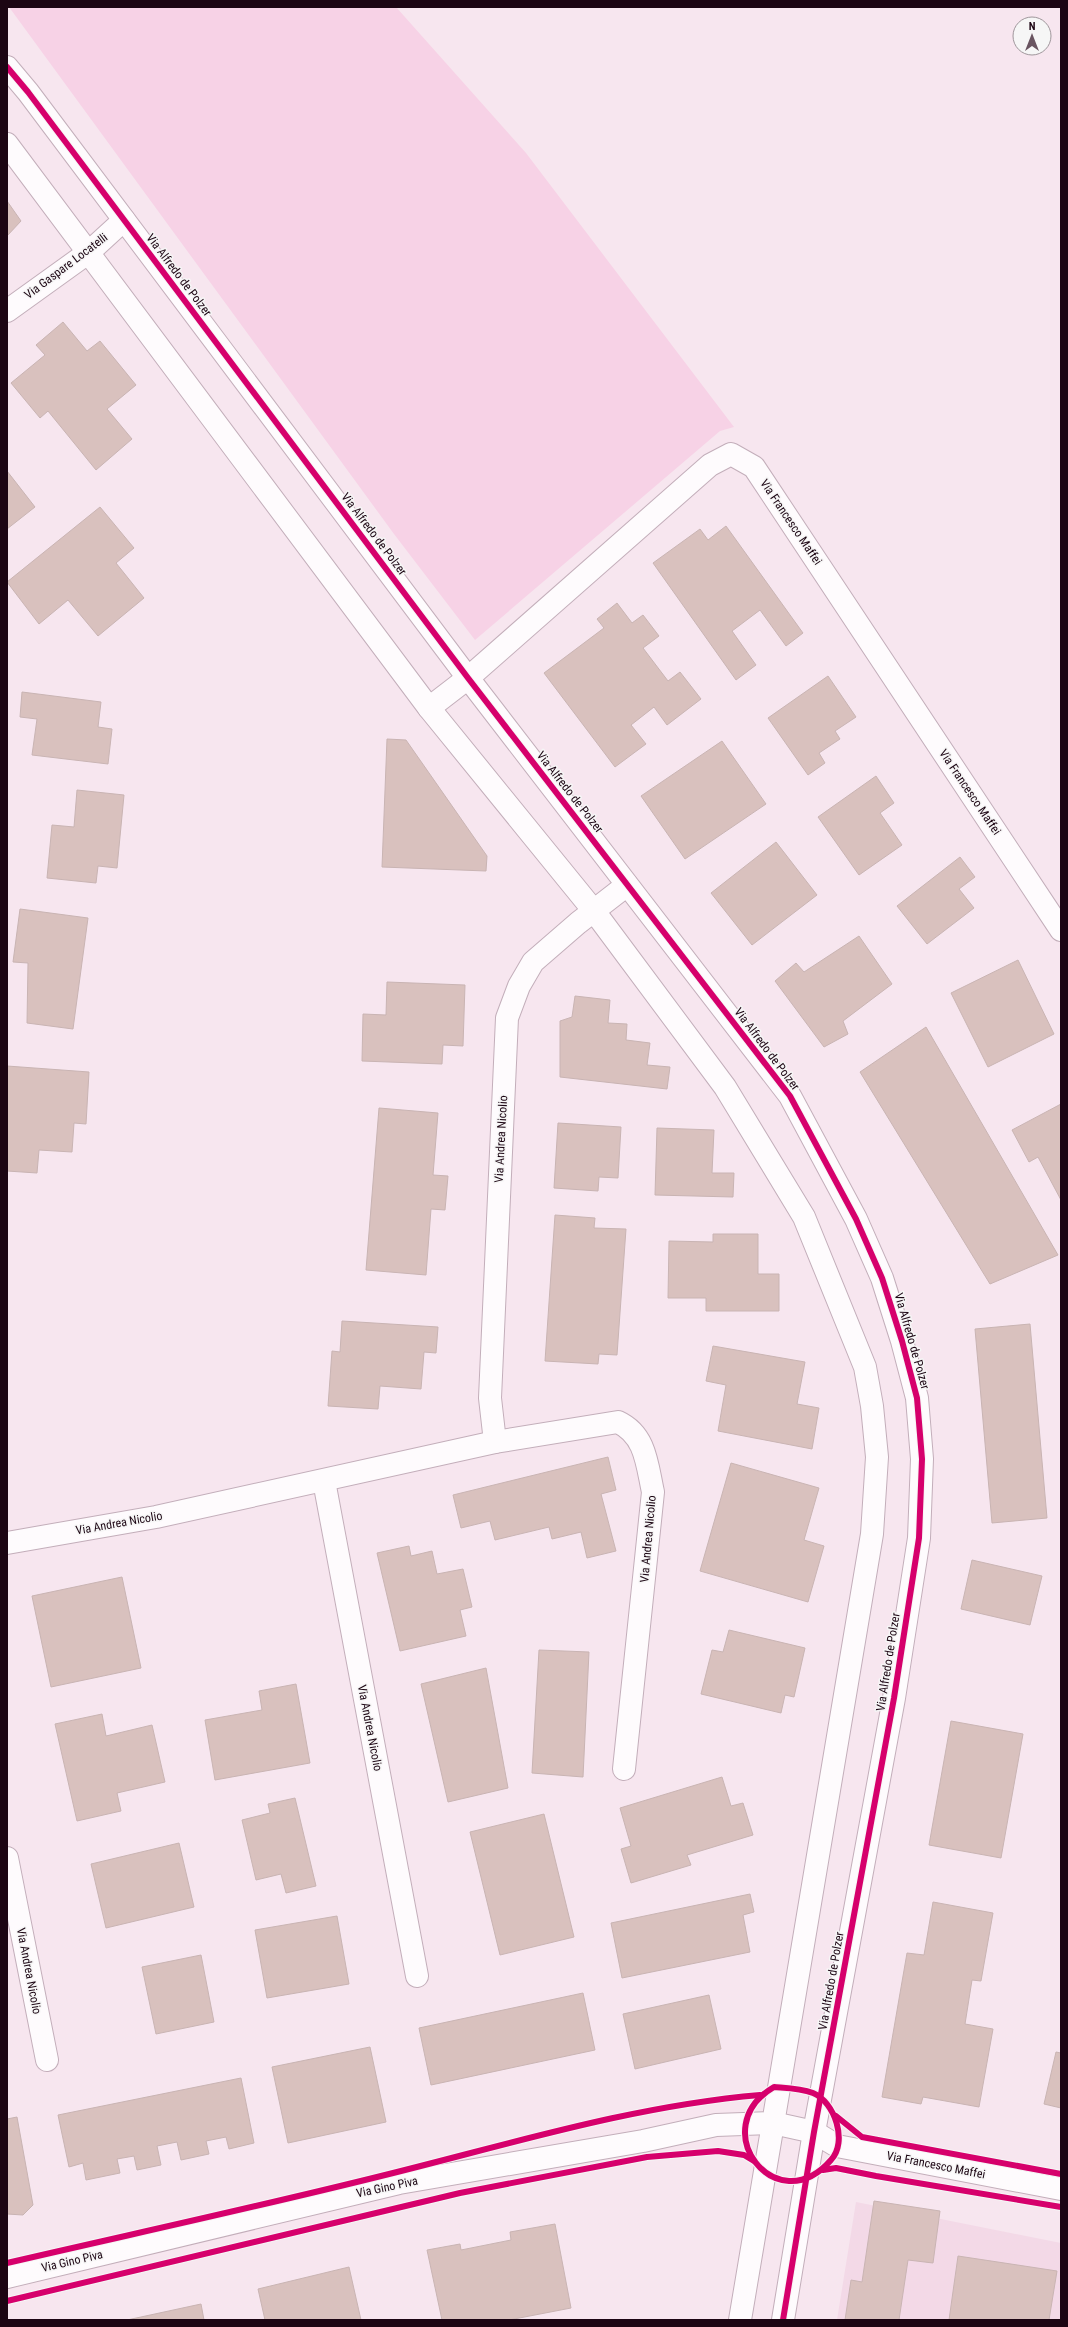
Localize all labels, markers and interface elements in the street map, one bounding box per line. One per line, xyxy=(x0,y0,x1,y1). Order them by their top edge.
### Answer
north arrow xyxy=(1012,16,1052,56)
text: N xyxy=(1029,20,1036,33)
street label: Via Gaspare Locatelli xyxy=(22,230,110,302)
street label: Via Alfredo de Polzer xyxy=(143,231,215,319)
street label: Via Francesco Maffei xyxy=(757,477,825,567)
street label: Via Alfredo de Polzer xyxy=(338,490,410,578)
street label: Via Francesco Maffei xyxy=(936,747,1004,837)
street label: Via Alfredo de Polzer xyxy=(534,748,606,836)
street label: Via Alfredo de Polzer xyxy=(731,1005,803,1093)
street label: Via Andrea Nicolio xyxy=(492,1095,510,1183)
street label: Via Alfredo de Polzer xyxy=(892,1291,933,1391)
street label: Via Andrea Nicolio xyxy=(637,1495,659,1583)
street label: Via Andrea Nicolio xyxy=(75,1508,163,1538)
street label: Via Alfredo de Polzer xyxy=(873,1611,903,1712)
street label: Via Andrea Nicolio xyxy=(355,1684,385,1772)
street label: Via Andrea Nicolio xyxy=(14,1927,44,2015)
street label: Via Alfredo de Polzer xyxy=(815,1930,847,2031)
street label: Via Francesco Maffei xyxy=(885,2149,987,2181)
street label: Via Gino Piva xyxy=(355,2174,419,2200)
street label: Via Gino Piva xyxy=(40,2247,104,2275)

